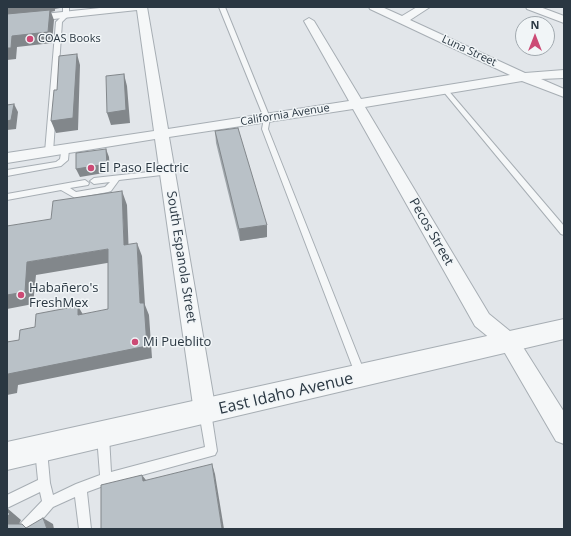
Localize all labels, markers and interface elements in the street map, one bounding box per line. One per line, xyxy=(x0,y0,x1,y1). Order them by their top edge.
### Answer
north arrow xyxy=(515,16,555,56)
text: N xyxy=(531,17,539,32)
place label: COAS Books xyxy=(38,32,101,46)
street label: Luna Street xyxy=(440,33,498,69)
marker: COAS Books xyxy=(25,34,35,44)
street label: California Avenue xyxy=(239,101,331,129)
place label: El Paso Electric xyxy=(99,160,189,176)
marker: El Paso Electric xyxy=(86,163,96,173)
street label: South Espanola Street xyxy=(163,190,199,324)
street label: Pecos Street xyxy=(405,196,457,268)
place label: Habañero's FreshMex xyxy=(29,280,98,311)
marker: Habañero's FreshMex xyxy=(16,290,26,300)
place label: Mi Pueblito xyxy=(143,334,211,350)
marker: Mi Pueblito xyxy=(130,337,140,347)
street label: East Idaho Avenue xyxy=(217,369,355,419)

